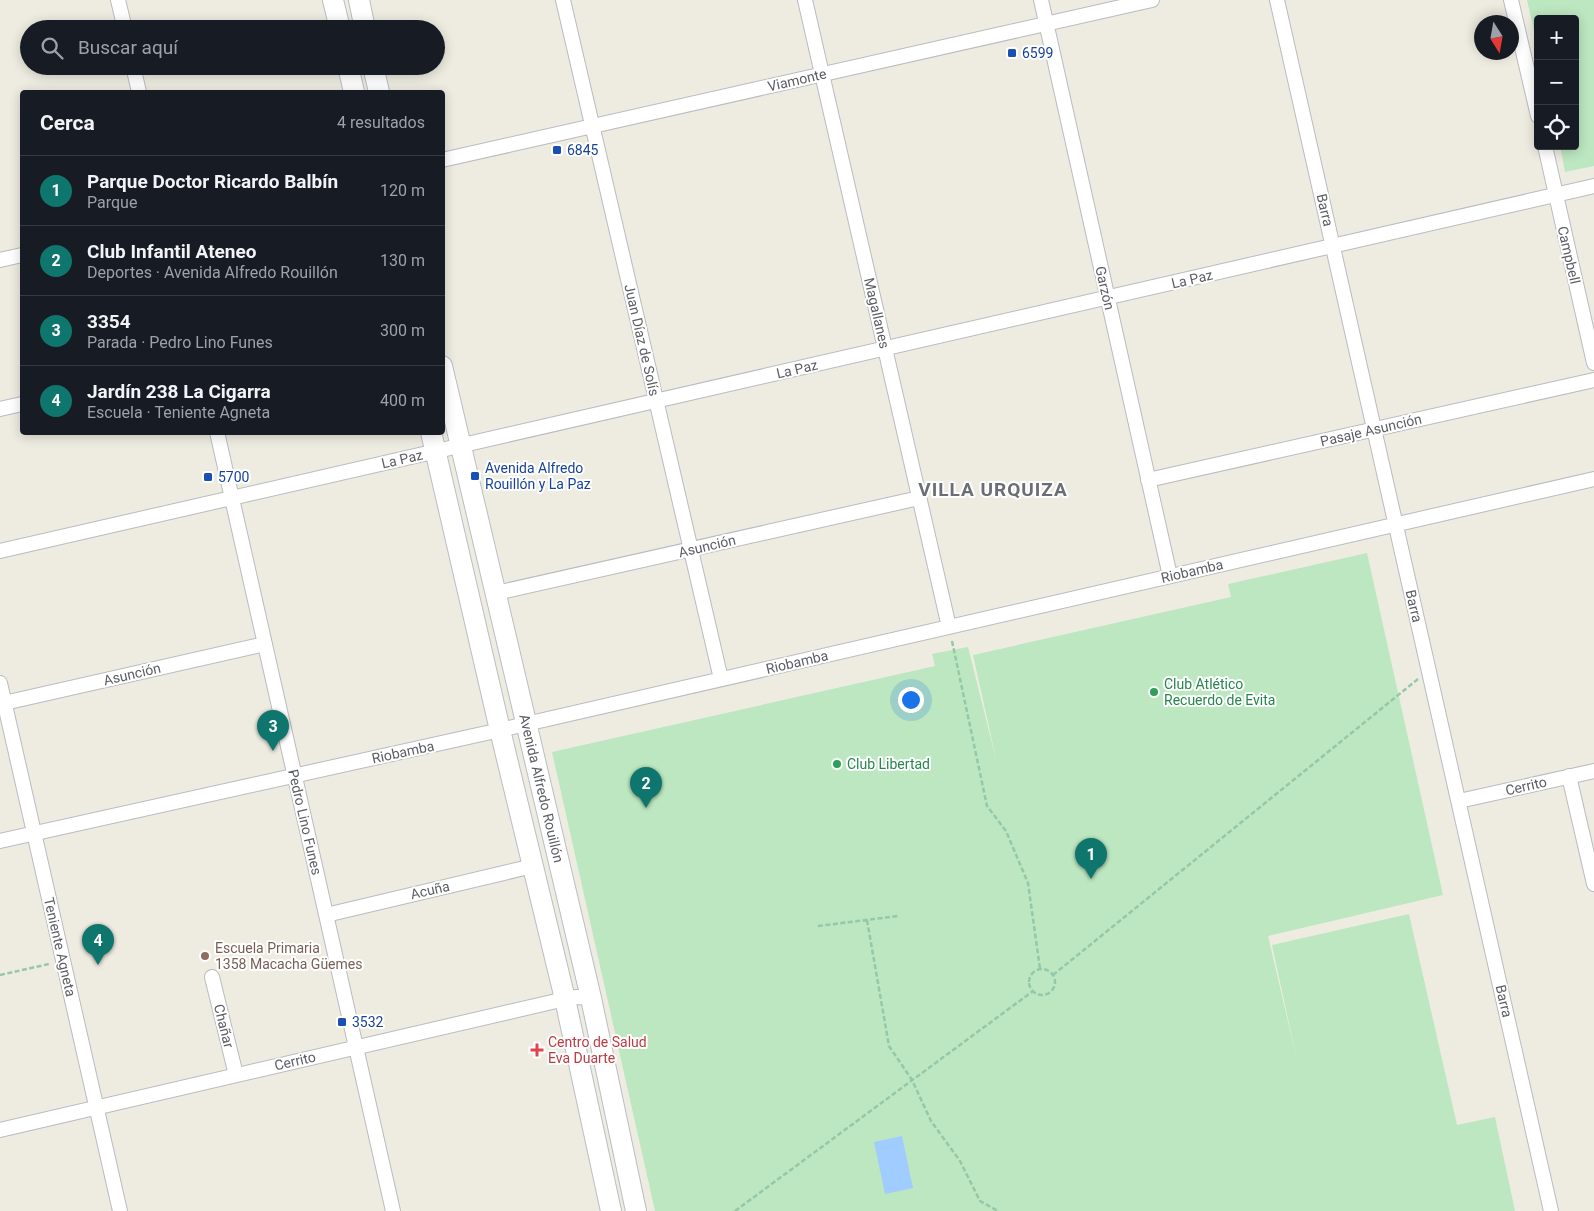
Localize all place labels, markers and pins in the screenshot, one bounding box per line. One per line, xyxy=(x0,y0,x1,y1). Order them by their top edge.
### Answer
place label: 6599 xyxy=(1022,45,1053,61)
marker: 6599 xyxy=(1006,47,1018,59)
place label: 6845 xyxy=(567,142,599,158)
marker: 6845 xyxy=(551,144,563,156)
place label: Avenida Alfredo Rouillón y La Paz xyxy=(485,460,591,492)
place label: 5700 xyxy=(218,469,250,485)
marker: Avenida Alfredo Rouillón y La Paz xyxy=(469,470,481,482)
marker: 5700 xyxy=(202,471,214,483)
place label: Club Atlético Recuerdo de Evita xyxy=(1164,676,1275,708)
marker: Club Atlético Recuerdo de Evita xyxy=(1148,686,1160,698)
pin: 3 xyxy=(257,710,289,751)
place label: Club Libertad xyxy=(847,756,930,772)
marker: Club Libertad xyxy=(831,758,843,770)
pin: 2 xyxy=(630,767,662,808)
pin: 1 xyxy=(1075,838,1107,879)
pin: 4 xyxy=(82,924,114,965)
place label: Escuela Primaria 1358 Macacha Güemes xyxy=(215,940,362,972)
marker: Escuela Primaria 1358 Macacha Güemes xyxy=(199,950,211,962)
place label: 3532 xyxy=(352,1014,384,1030)
marker: 3532 xyxy=(336,1016,348,1028)
place label: Centro de Salud Eva Duarte xyxy=(548,1034,647,1066)
marker: Centro de Salud Eva Duarte xyxy=(530,1043,544,1057)

